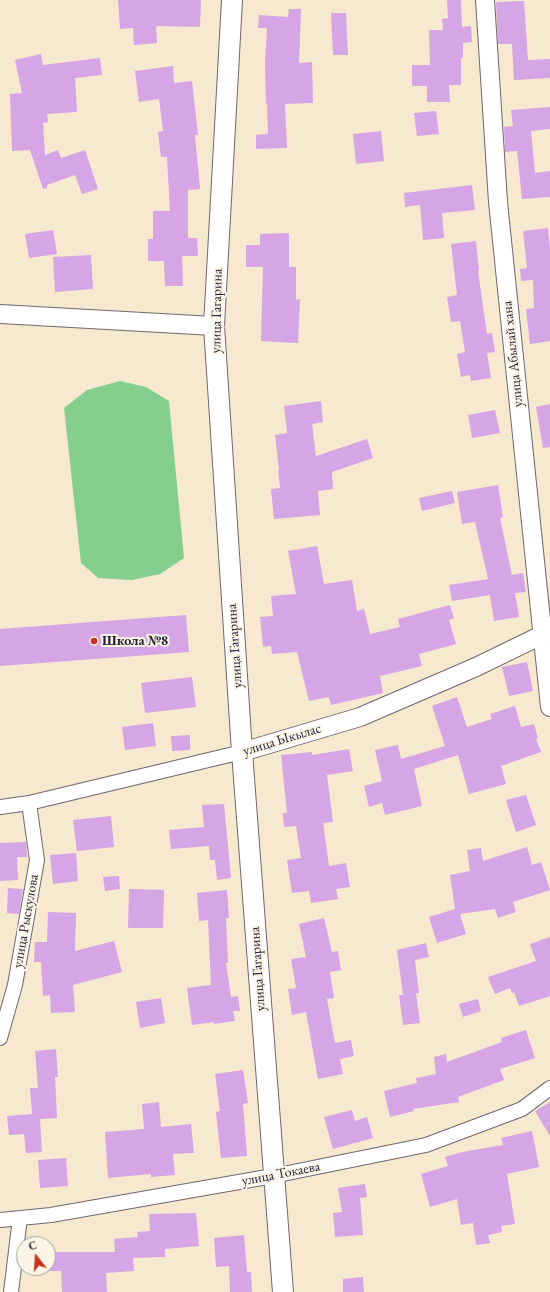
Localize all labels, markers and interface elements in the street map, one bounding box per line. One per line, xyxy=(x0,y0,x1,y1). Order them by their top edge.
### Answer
street label: улица Гагарина xyxy=(208,268,226,354)
street label: улица Абылай хана xyxy=(499,300,527,408)
street label: улица Гагарина xyxy=(224,603,246,689)
place label: Школа №8 xyxy=(102,633,168,649)
marker: Школа №8 xyxy=(89,636,99,646)
street label: улица Ыкылас xyxy=(241,720,323,760)
street label: улица Рыскулова xyxy=(9,873,43,969)
street label: улица Гагарина xyxy=(247,926,269,1012)
street label: улица Токаева xyxy=(240,1158,322,1190)
north arrow xyxy=(16,1236,56,1276)
text: С xyxy=(27,1238,39,1253)

